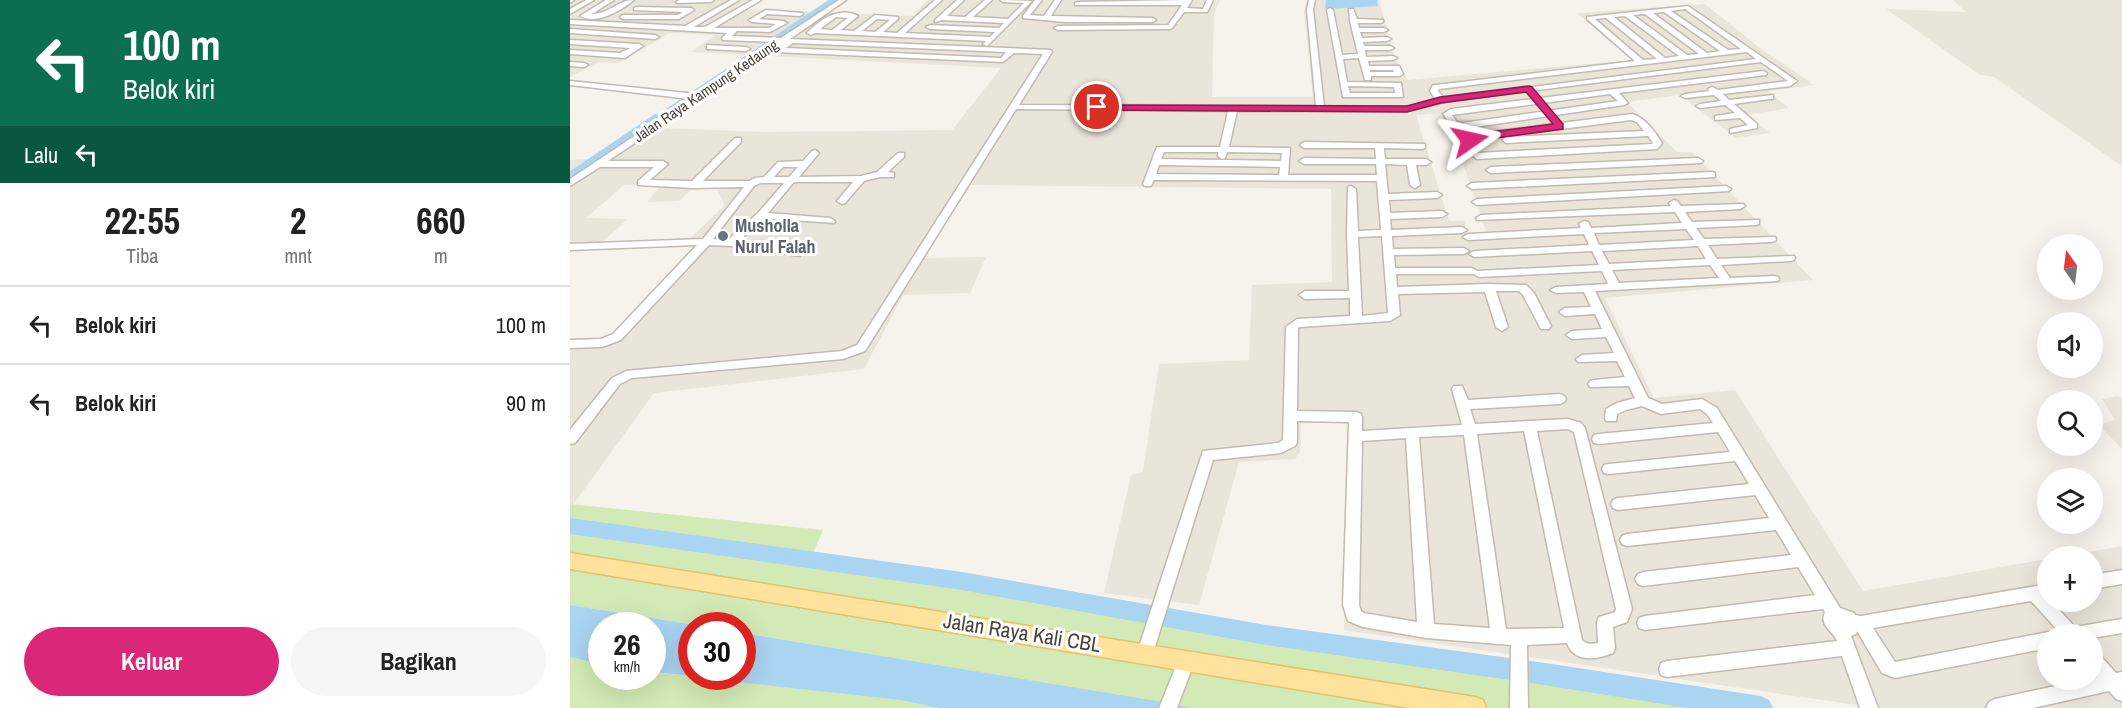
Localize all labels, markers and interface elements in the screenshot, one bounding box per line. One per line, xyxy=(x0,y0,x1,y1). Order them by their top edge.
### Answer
text: 100 m xyxy=(123,17,221,73)
icon: left xyxy=(24,24,102,102)
street label: Jalan Raya Kampung Kedaung xyxy=(629,34,782,147)
text: Belok kiri xyxy=(123,71,215,107)
pin xyxy=(1071,81,1122,132)
icon: arrive xyxy=(1080,90,1113,123)
position arrow xyxy=(1438,108,1502,172)
icon: left xyxy=(70,138,103,171)
text: Lalu xyxy=(24,140,58,170)
text: 22:55 xyxy=(104,197,180,245)
text: 2 xyxy=(290,197,306,245)
text: 660 xyxy=(416,197,466,245)
place label: Musholla Nurul Falah xyxy=(735,213,815,259)
marker: Musholla Nurul Falah xyxy=(716,229,730,243)
north arrow xyxy=(2037,234,2103,300)
map controls xyxy=(2037,234,2103,690)
text: Tiba xyxy=(126,242,158,269)
text: mnt xyxy=(284,242,312,269)
text: m xyxy=(434,242,448,269)
icon: left xyxy=(24,309,57,342)
text: Belok kiri xyxy=(75,310,156,340)
text: 100 m xyxy=(496,310,546,340)
button: sound xyxy=(2037,312,2103,378)
icon: left xyxy=(24,387,57,420)
text: Belok kiri xyxy=(75,388,156,418)
text: 90 m xyxy=(506,388,546,418)
button: search xyxy=(2037,390,2103,456)
button: layers xyxy=(2037,468,2103,534)
button: + xyxy=(2037,546,2103,612)
street label: Jalan Raya Kali CBL xyxy=(941,606,1103,659)
speed limit sign: 30 xyxy=(678,612,756,690)
text: 26 xyxy=(613,624,641,664)
button: − xyxy=(2037,624,2103,690)
button: Keluar xyxy=(24,627,279,696)
button: Bagikan xyxy=(291,627,546,696)
text: km/h xyxy=(614,656,640,677)

